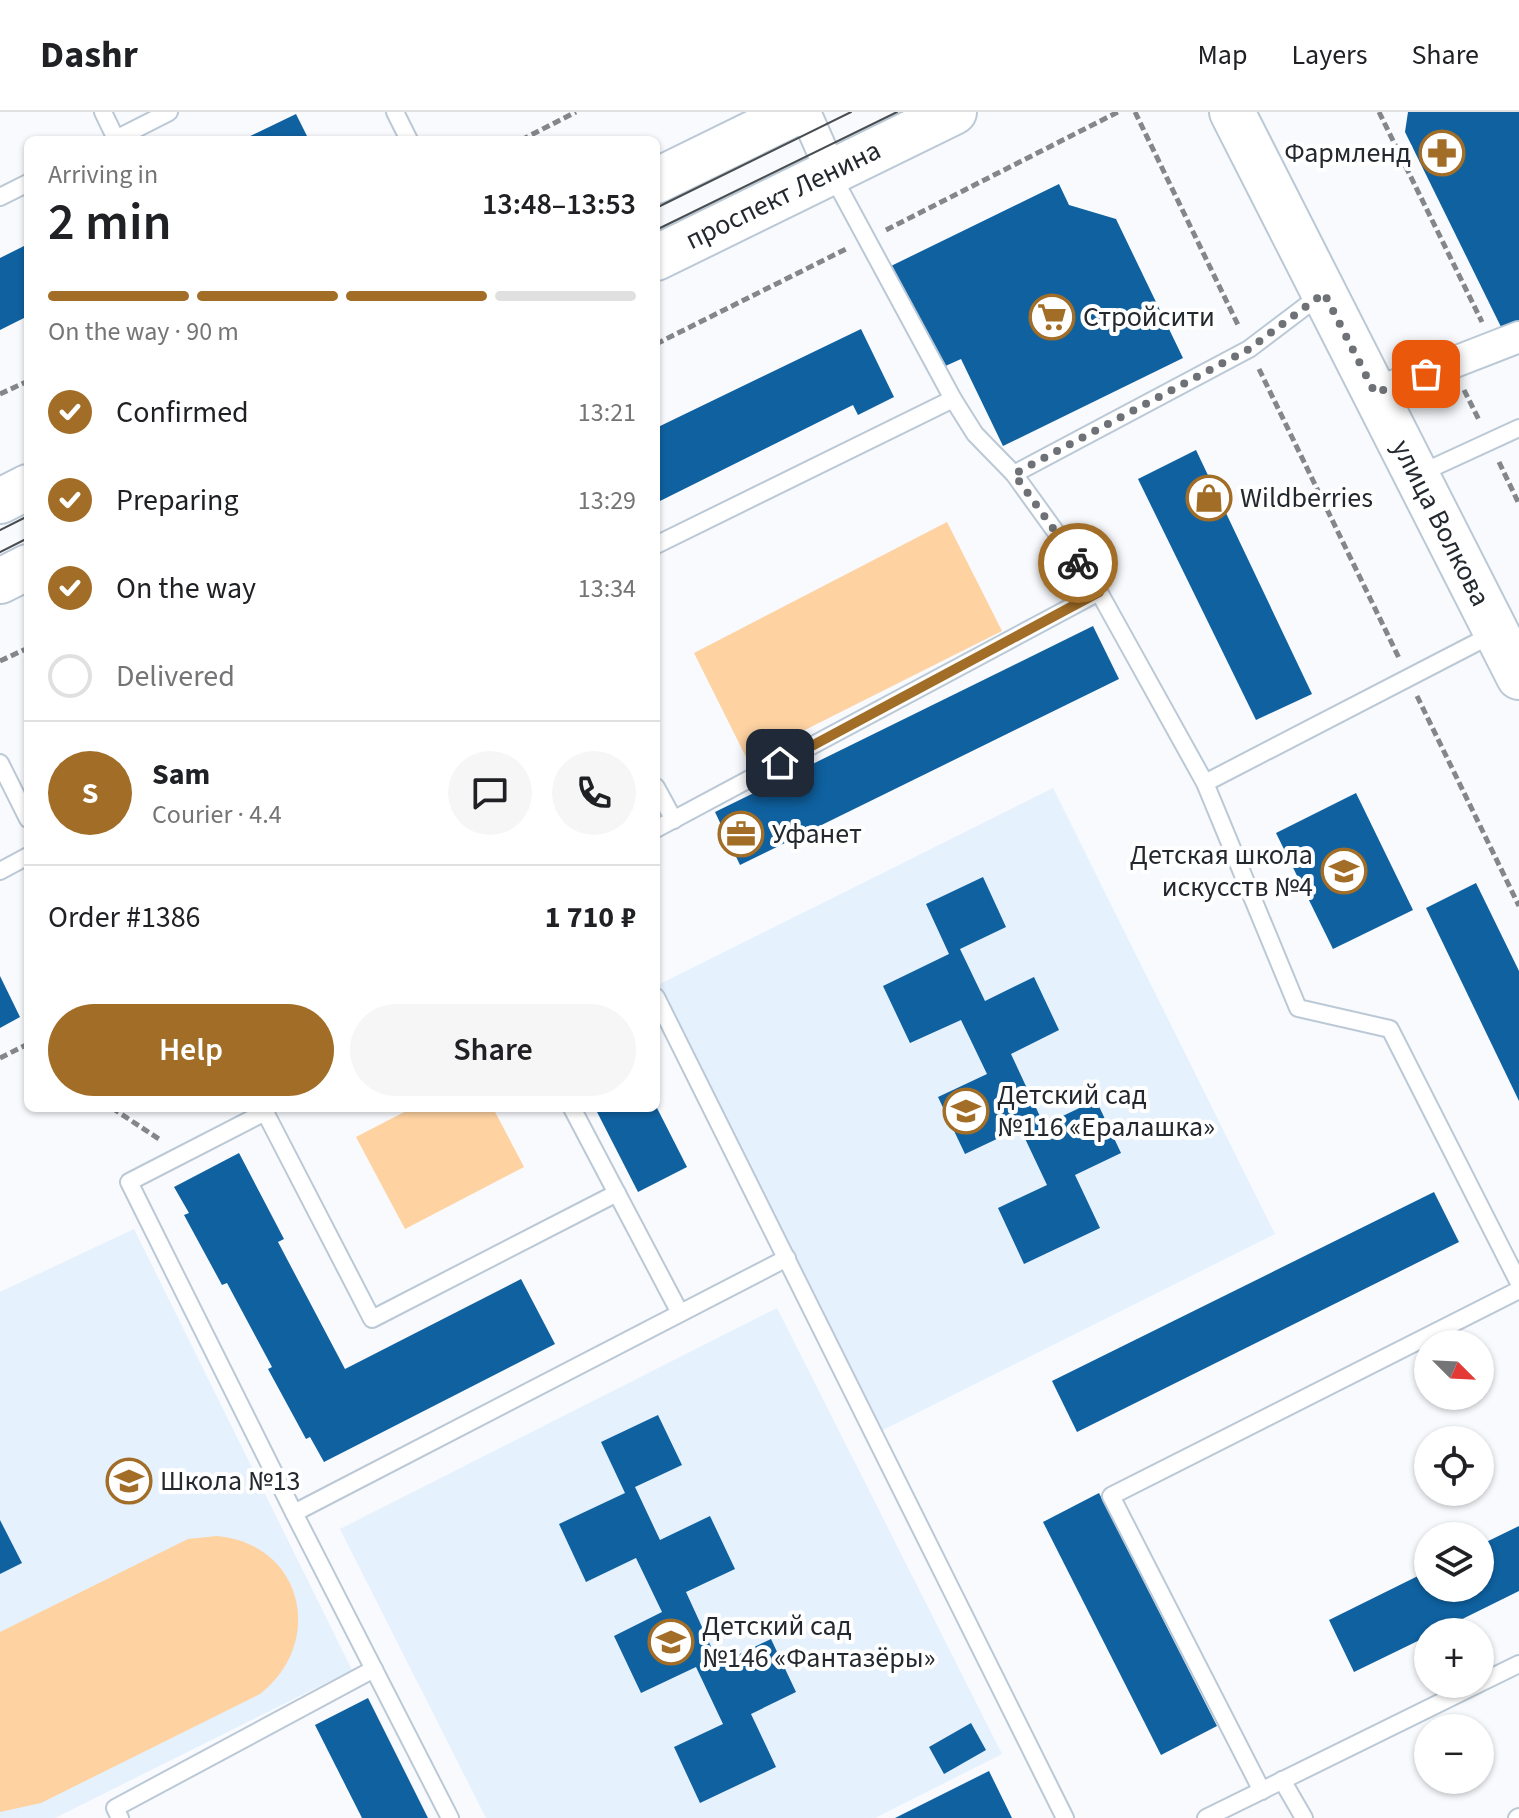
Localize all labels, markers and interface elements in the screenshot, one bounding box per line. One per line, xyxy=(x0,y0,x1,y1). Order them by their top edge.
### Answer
text: Dashr xyxy=(40,28,138,82)
text: Map xyxy=(1197,35,1247,75)
text: Layers xyxy=(1291,35,1367,75)
text: Share xyxy=(1411,35,1479,75)
pharmacy icon: Фармленд xyxy=(1418,129,1466,177)
street label: проспект Ленина xyxy=(678,130,888,260)
place label: Фармленд xyxy=(1284,133,1411,173)
text: Arriving in xyxy=(48,156,158,193)
text: 13:48–13:53 xyxy=(482,183,636,226)
text: 2 min xyxy=(48,186,172,260)
supermarket icon: Стройсити xyxy=(1028,293,1076,341)
place label: Стройсити xyxy=(1083,297,1215,337)
text: On the way · 90 m xyxy=(48,313,239,350)
pin xyxy=(1392,340,1460,408)
icon: bag xyxy=(1404,352,1448,396)
icon: check xyxy=(48,390,92,434)
text: Confirmed xyxy=(116,391,249,434)
text: 13:21 xyxy=(578,394,636,431)
street label: улица Волкова xyxy=(1382,433,1500,613)
shop icon: Wildberries xyxy=(1185,474,1233,522)
icon: check xyxy=(48,478,92,522)
place label: Wildberries xyxy=(1240,478,1373,518)
text: Preparing xyxy=(116,479,239,522)
text: 13:29 xyxy=(578,482,636,519)
courier xyxy=(1038,523,1118,603)
icon: bike xyxy=(1056,541,1100,585)
icon: check xyxy=(48,566,92,610)
text: On the way xyxy=(116,567,256,610)
text: 13:34 xyxy=(578,570,636,607)
text: Delivered xyxy=(116,655,235,698)
pin xyxy=(746,729,814,797)
icon: home xyxy=(758,741,802,785)
button: chat xyxy=(448,751,532,835)
button: phone xyxy=(552,751,636,835)
text: Sam xyxy=(152,753,210,796)
text: S xyxy=(82,772,98,815)
text: Courier · 4.4 xyxy=(152,796,282,833)
office icon: Уфанет xyxy=(717,810,765,858)
place label: Уфанет xyxy=(772,814,862,854)
place label: Детская школа искусств №4 xyxy=(1130,835,1313,907)
school or university icon: Детская школа искусств №4 xyxy=(1320,847,1368,895)
text: Order #1386 xyxy=(48,896,201,939)
text: 1 710 ₽ xyxy=(545,896,636,939)
button: Help xyxy=(48,1004,334,1096)
button: Share xyxy=(350,1004,636,1096)
place label: Детский сад №116 «Ералашка» xyxy=(997,1075,1215,1147)
school or university icon: Детский сад №116 «Ералашка» xyxy=(942,1087,990,1135)
north arrow xyxy=(1414,1330,1494,1410)
map controls xyxy=(1414,1330,1494,1794)
button: locate xyxy=(1414,1426,1494,1506)
school or university icon: Школа №13 xyxy=(105,1457,153,1505)
place label: Школа №13 xyxy=(160,1461,301,1501)
button: layers xyxy=(1414,1522,1494,1602)
place label: Детский сад №146 «Фантазёры» xyxy=(702,1606,936,1678)
school or university icon: Детский сад №146 «Фантазёры» xyxy=(647,1618,695,1666)
button: + xyxy=(1414,1618,1494,1698)
button: − xyxy=(1414,1714,1494,1794)

